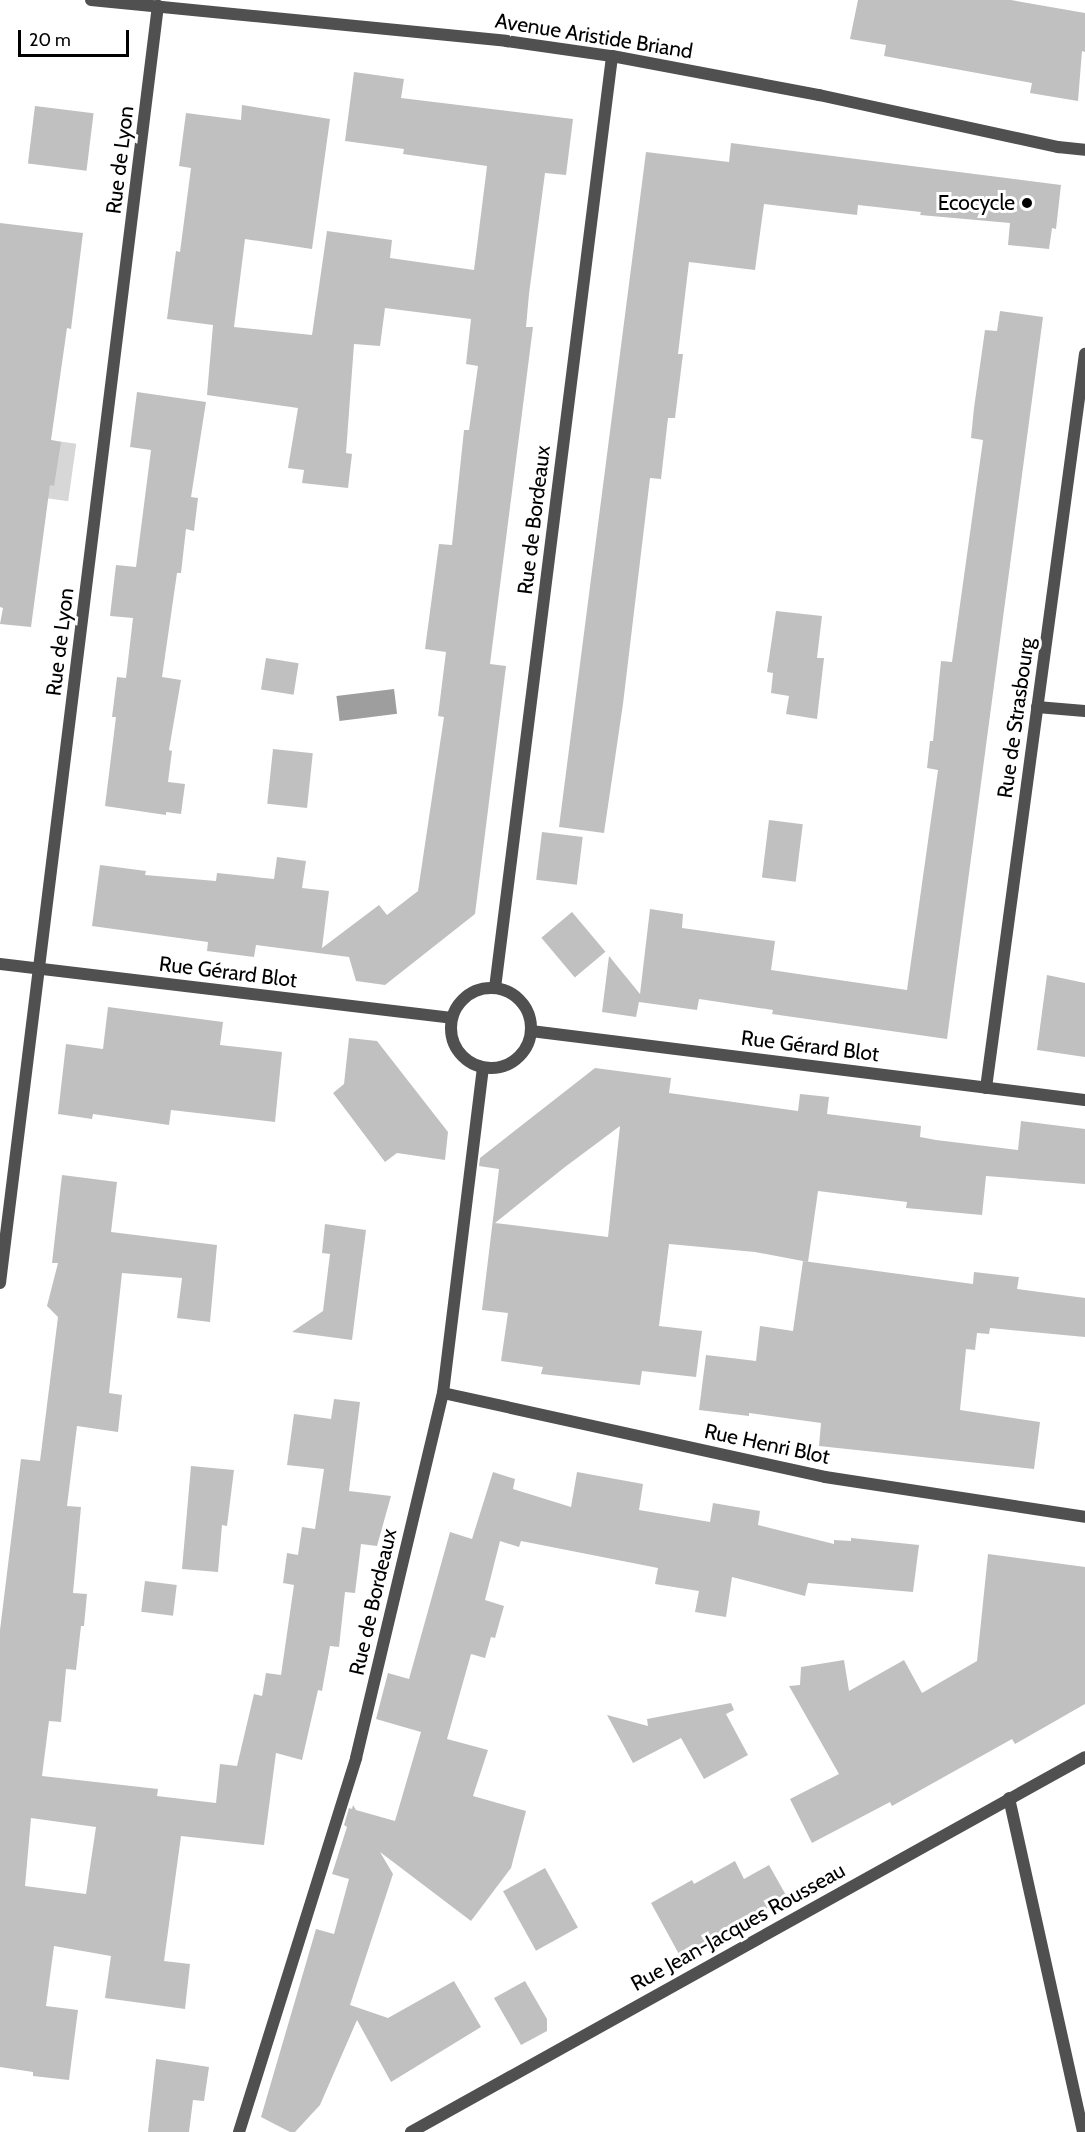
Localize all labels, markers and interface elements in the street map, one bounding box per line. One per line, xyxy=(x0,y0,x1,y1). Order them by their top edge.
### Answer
street label: Avenue Aristide Briand xyxy=(493,8,695,64)
scale bar xyxy=(21,18,132,56)
text: 20 m xyxy=(29,29,71,51)
street label: Rue de Lyon xyxy=(101,105,139,215)
place label: Ecocycle xyxy=(938,190,1015,216)
marker: Ecocycle xyxy=(1020,196,1034,210)
street label: Rue de Bordeaux xyxy=(512,444,556,596)
street label: Rue de Lyon xyxy=(41,587,79,697)
street label: Rue de Strasbourg xyxy=(992,636,1040,800)
street label: Rue Gérard Blot xyxy=(158,951,298,993)
street label: Rue Gérard Blot xyxy=(740,1025,880,1067)
street label: Rue Henri Blot xyxy=(702,1418,832,1470)
street label: Rue de Bordeaux xyxy=(344,1526,402,1678)
street label: Rue Jean-Jacques Rousseau xyxy=(627,1858,849,1996)

